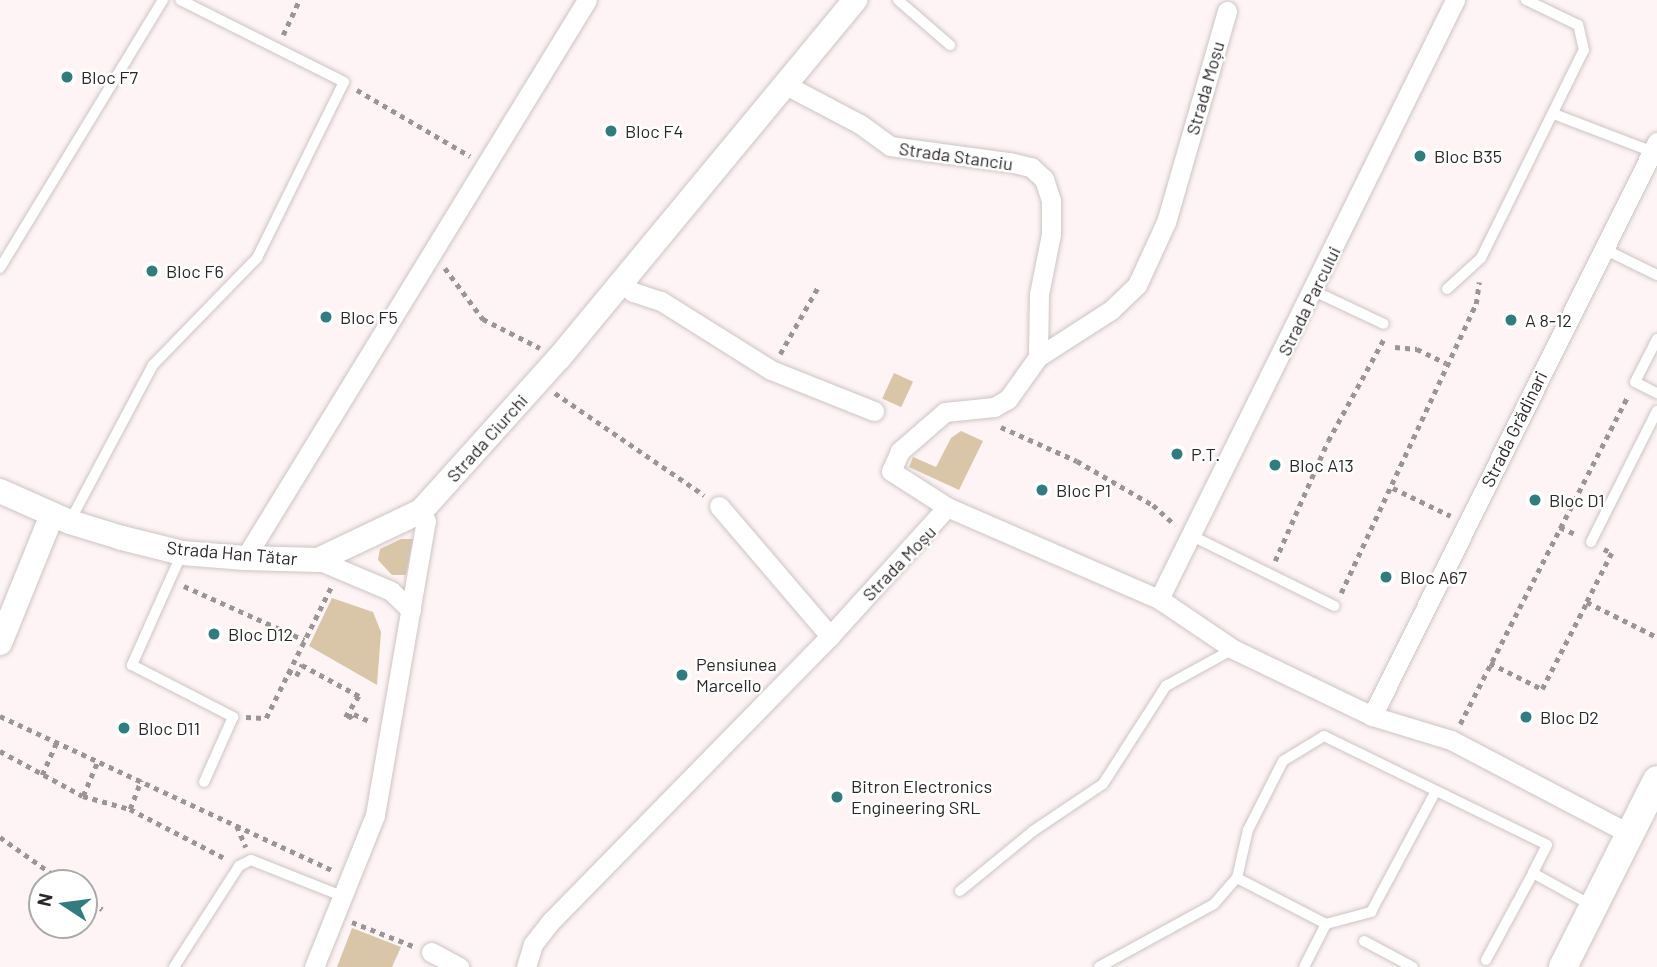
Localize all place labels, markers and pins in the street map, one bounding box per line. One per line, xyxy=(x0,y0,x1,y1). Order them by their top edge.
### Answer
place label: Bloc F7 xyxy=(81,66,138,88)
marker: Bloc F7 xyxy=(59,69,75,85)
place label: Bloc F4 xyxy=(625,120,683,142)
marker: Bloc F4 xyxy=(603,123,619,139)
place label: Bloc B35 xyxy=(1434,145,1502,167)
marker: Bloc B35 xyxy=(1412,148,1428,164)
place label: Bloc F6 xyxy=(166,260,224,282)
marker: Bloc F6 xyxy=(144,263,160,279)
place label: Bloc F5 xyxy=(340,306,398,328)
marker: Bloc F5 xyxy=(318,309,334,325)
place label: A 8-12 xyxy=(1525,309,1572,331)
marker: A 8-12 xyxy=(1503,312,1519,328)
place label: P.T. xyxy=(1191,443,1220,465)
marker: P.T. xyxy=(1169,446,1185,462)
place label: Bloc A13 xyxy=(1289,454,1354,476)
marker: Bloc A13 xyxy=(1267,457,1283,473)
place label: Bloc P1 xyxy=(1056,479,1111,501)
marker: Bloc P1 xyxy=(1034,482,1050,498)
place label: Bloc D1 xyxy=(1549,489,1605,511)
marker: Bloc D1 xyxy=(1527,492,1543,508)
place label: Bloc A67 xyxy=(1400,566,1467,588)
marker: Bloc A67 xyxy=(1378,569,1394,585)
place label: Bloc D12 xyxy=(228,623,293,645)
marker: Bloc D12 xyxy=(206,626,222,642)
place label: Pensiunea Marcello xyxy=(696,654,777,696)
marker: Pensiunea Marcello xyxy=(674,667,690,683)
place label: Bloc D2 xyxy=(1540,706,1599,728)
marker: Bloc D2 xyxy=(1518,709,1534,725)
place label: Bloc D11 xyxy=(138,717,200,739)
marker: Bloc D11 xyxy=(116,720,132,736)
place label: Bitron Electronics Engineering SRL xyxy=(851,776,992,818)
marker: Bitron Electronics Engineering SRL xyxy=(829,789,845,805)

